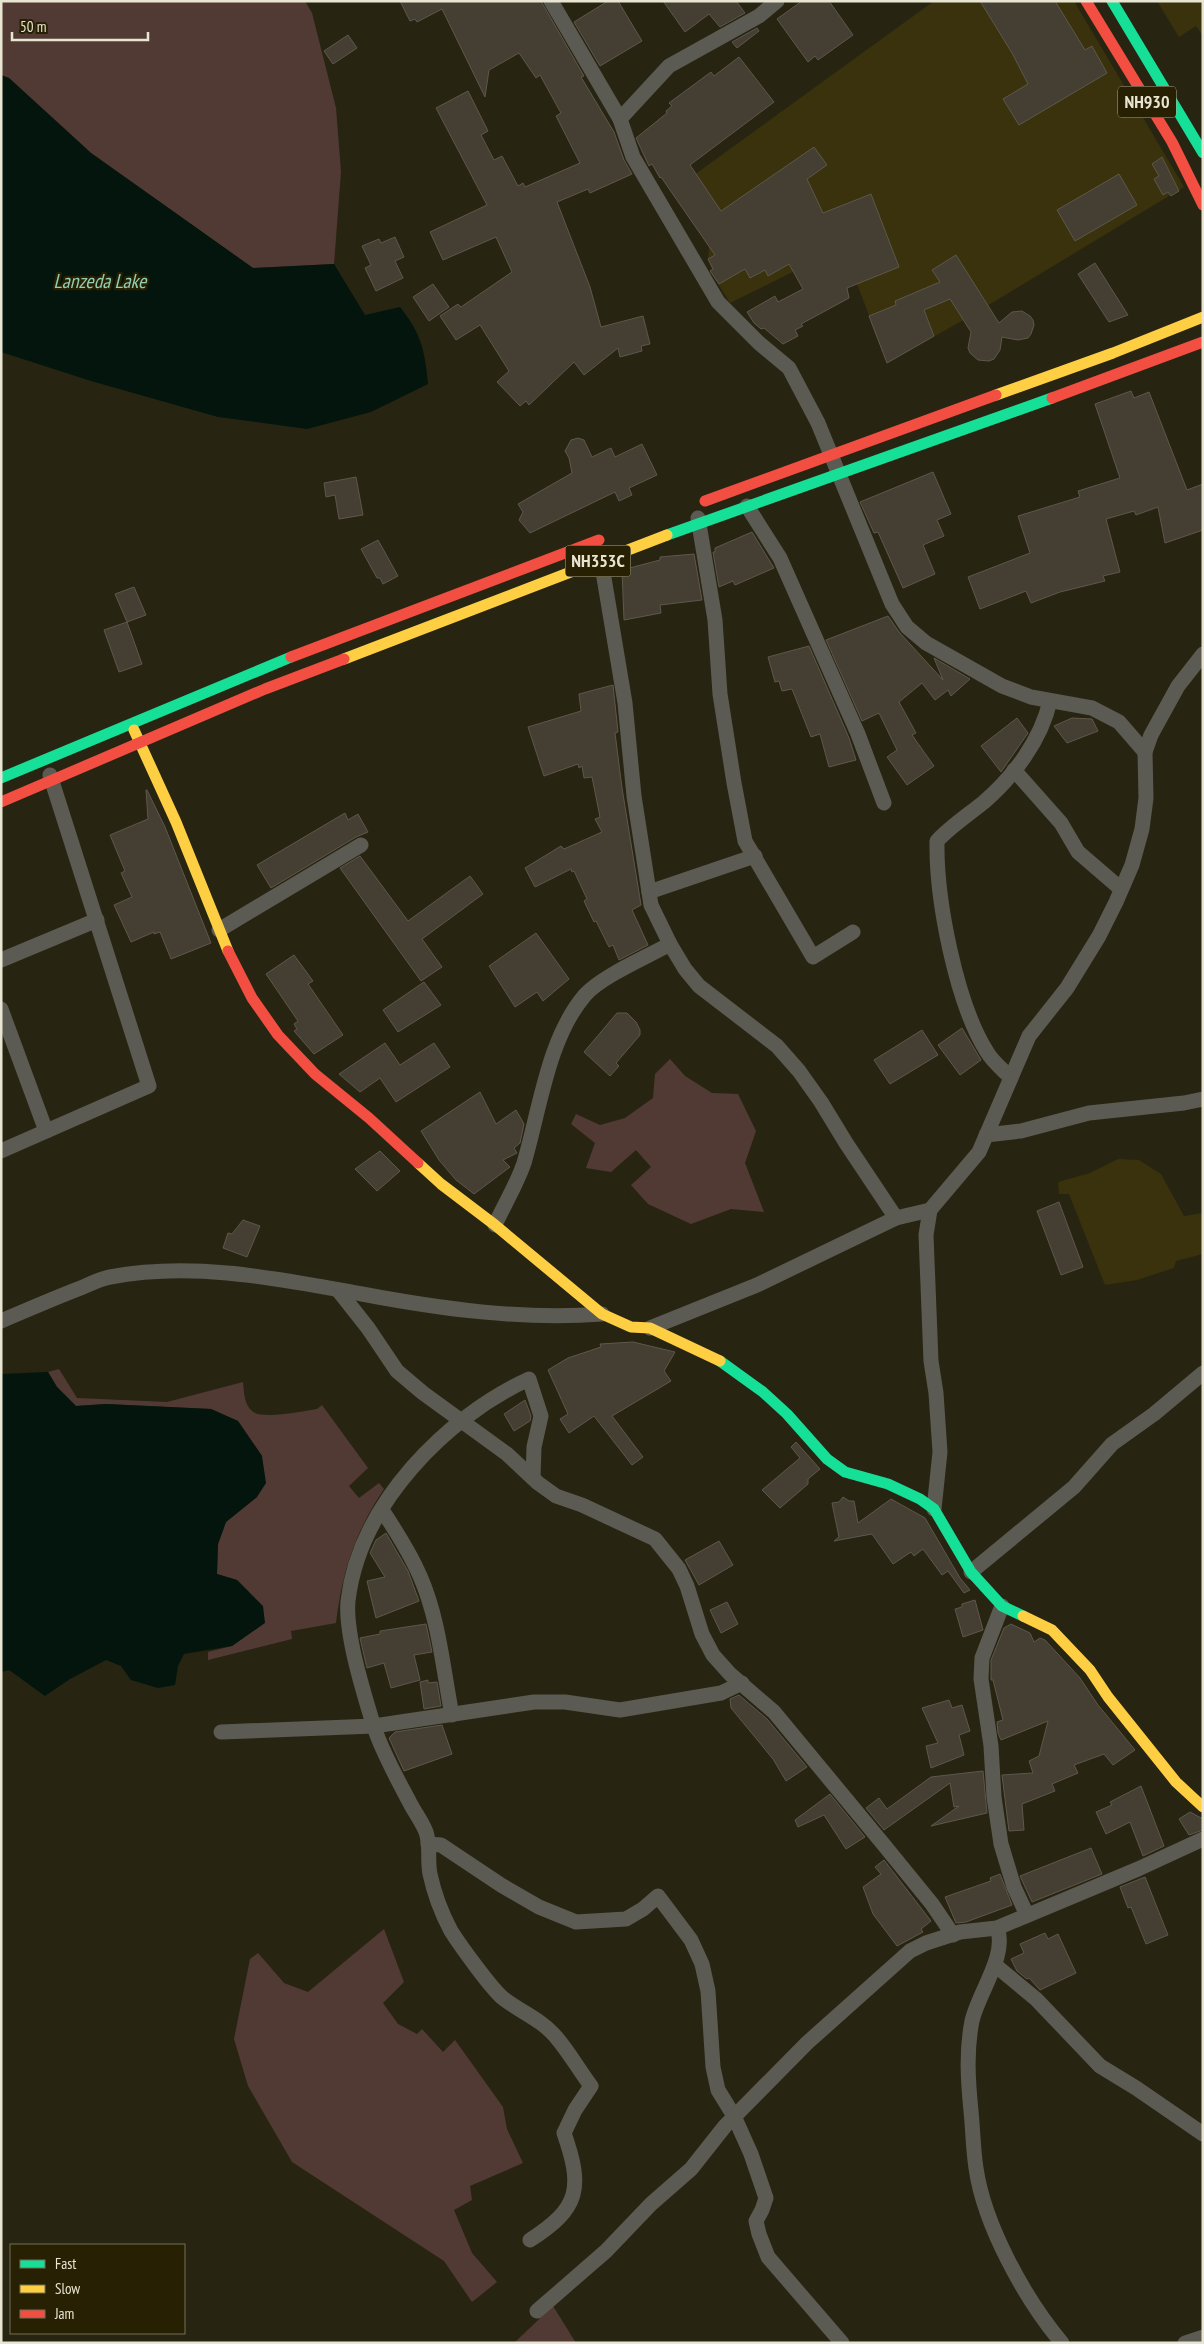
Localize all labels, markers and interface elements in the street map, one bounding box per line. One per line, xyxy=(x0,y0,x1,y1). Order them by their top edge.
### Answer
scale bar xyxy=(12,10,149,42)
text: 50 m xyxy=(20,17,46,36)
road number: NH930 xyxy=(1118,86,1176,118)
water label: Lanzeda Lake xyxy=(54,268,148,294)
road number: NH353C xyxy=(566,546,630,576)
legend xyxy=(10,2244,185,2334)
text: Fast xyxy=(55,2254,76,2273)
text: Slow xyxy=(55,2279,80,2298)
text: Jam xyxy=(54,2304,74,2323)

